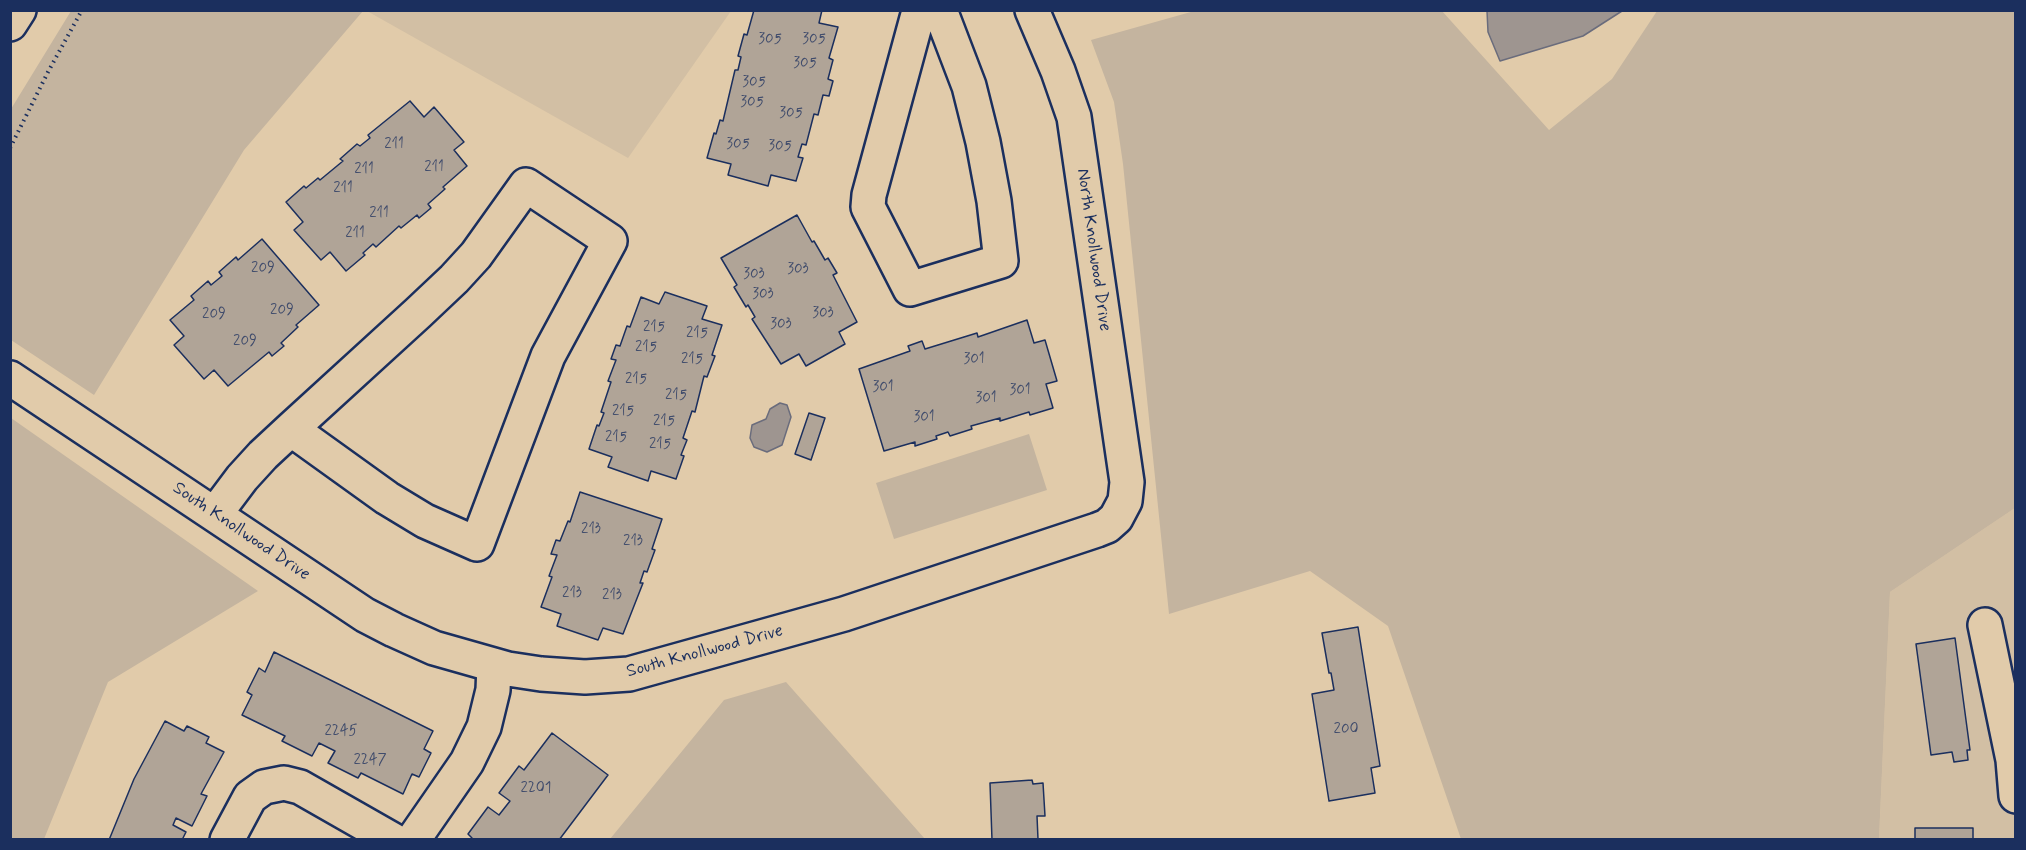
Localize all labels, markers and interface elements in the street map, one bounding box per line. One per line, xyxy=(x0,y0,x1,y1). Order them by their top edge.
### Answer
house number: 305 xyxy=(758,31,782,49)
house number: 305 xyxy=(802,31,826,49)
house number: 305 xyxy=(793,55,817,73)
house number: 305 xyxy=(742,74,766,92)
house number: 305 xyxy=(740,94,764,112)
house number: 305 xyxy=(779,105,803,123)
house number: 211 xyxy=(384,136,404,154)
house number: 305 xyxy=(726,136,750,154)
house number: 305 xyxy=(768,138,792,156)
house number: 211 xyxy=(424,159,444,177)
house number: 211 xyxy=(354,161,374,179)
street label: North Knollwood Drive xyxy=(1071,167,1115,333)
house number: 211 xyxy=(333,180,353,198)
house number: 211 xyxy=(369,205,389,223)
house number: 211 xyxy=(345,225,365,243)
house number: 209 xyxy=(251,260,275,278)
house number: 303 xyxy=(787,261,809,279)
house number: 303 xyxy=(743,266,765,284)
house number: 303 xyxy=(752,286,774,304)
house number: 209 xyxy=(270,302,294,320)
house number: 303 xyxy=(812,305,834,323)
house number: 209 xyxy=(202,306,226,324)
house number: 303 xyxy=(770,316,792,334)
house number: 215 xyxy=(643,319,665,337)
house number: 215 xyxy=(686,325,708,343)
house number: 209 xyxy=(233,333,257,351)
house number: 215 xyxy=(635,339,657,357)
house number: 215 xyxy=(681,351,703,369)
house number: 301 xyxy=(963,351,985,369)
house number: 215 xyxy=(625,371,647,389)
house number: 301 xyxy=(872,379,894,397)
house number: 301 xyxy=(1009,382,1031,400)
house number: 215 xyxy=(665,387,687,405)
house number: 301 xyxy=(975,390,997,408)
house number: 215 xyxy=(612,403,634,421)
house number: 301 xyxy=(913,409,935,427)
house number: 215 xyxy=(653,413,675,431)
house number: 215 xyxy=(605,429,627,447)
house number: 215 xyxy=(649,436,671,454)
street label: South Knollwood Drive xyxy=(168,478,314,586)
house number: 213 xyxy=(581,521,601,539)
house number: 213 xyxy=(623,533,643,551)
house number: 213 xyxy=(562,585,582,603)
house number: 213 xyxy=(602,587,622,605)
street label: South Knollwood Drive xyxy=(624,621,786,683)
house number: 200 xyxy=(1334,721,1358,739)
house number: 2245 xyxy=(324,723,358,741)
house number: 2247 xyxy=(353,752,387,770)
house number: 2201 xyxy=(521,780,551,798)

